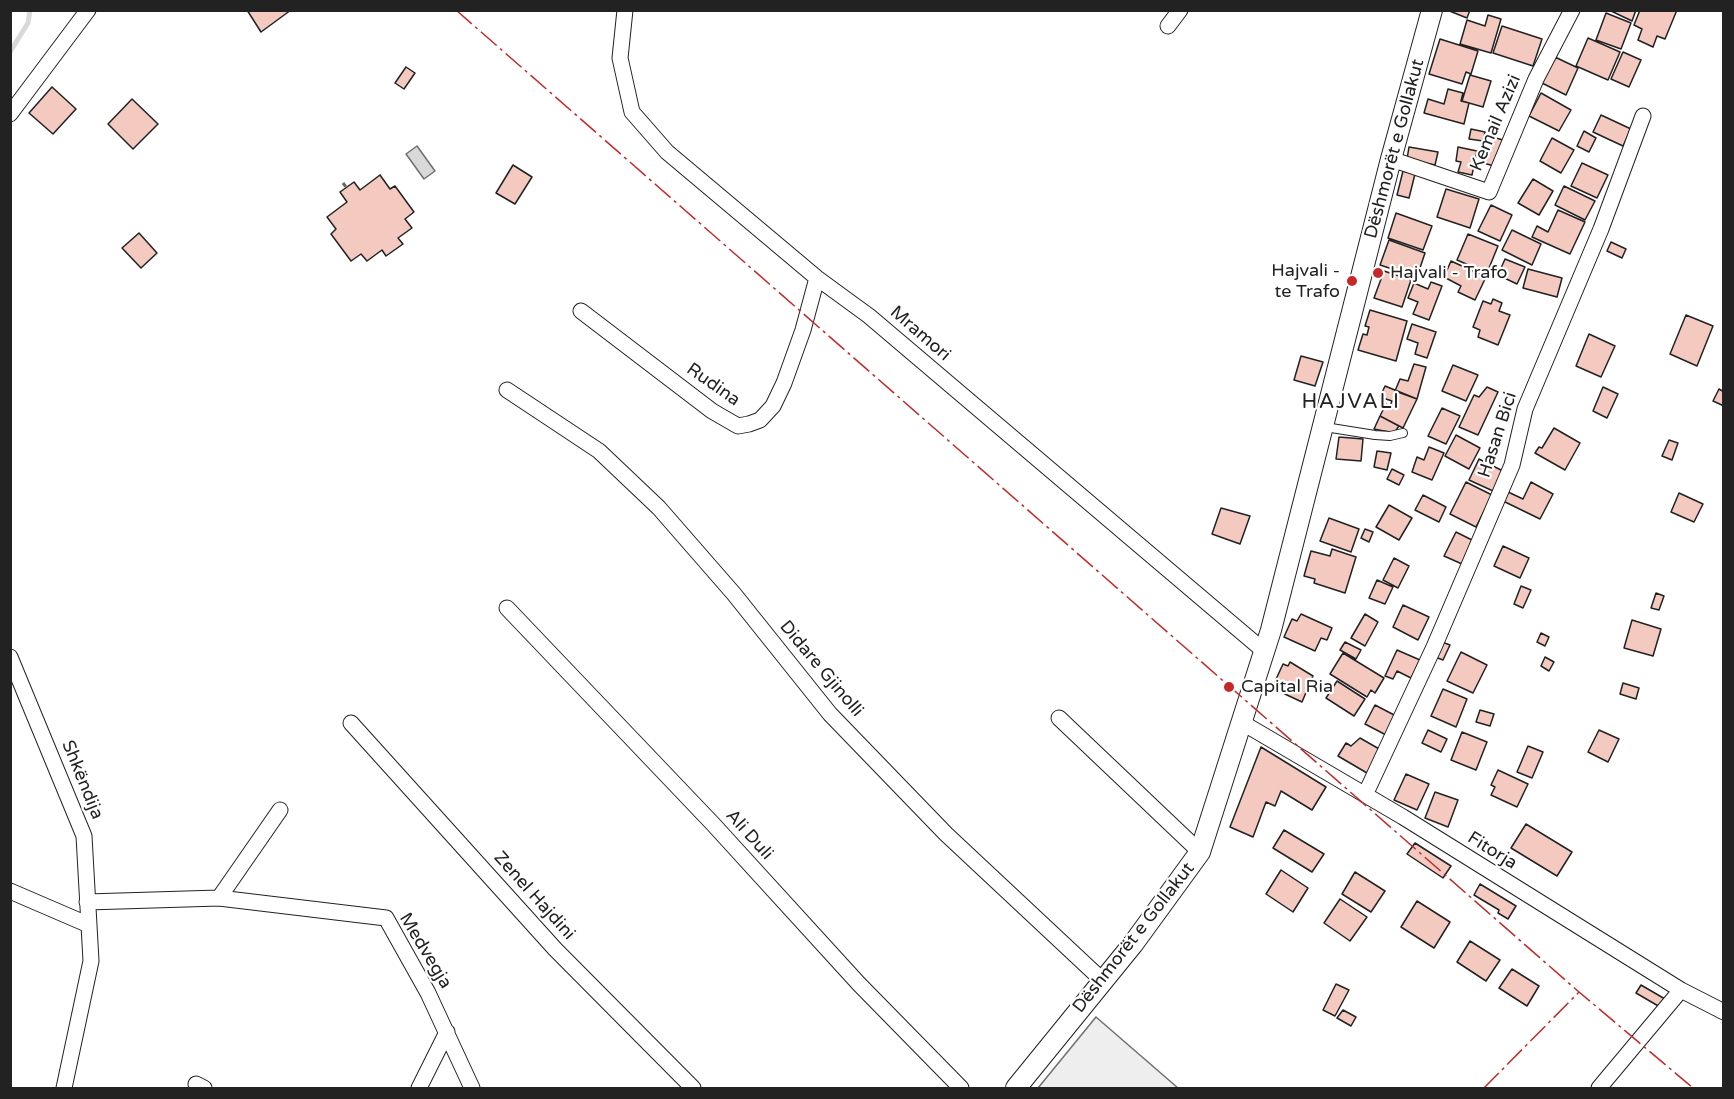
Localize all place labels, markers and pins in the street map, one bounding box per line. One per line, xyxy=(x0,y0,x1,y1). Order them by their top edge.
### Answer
place label: Hajvali - te Trafo xyxy=(1271,260,1340,302)
place label: Hajvali - Trafo xyxy=(1390,262,1507,284)
marker: Hajvali - Trafo xyxy=(1371,266,1385,280)
marker: Hajvali - te Trafo xyxy=(1345,274,1359,288)
place label: Capital Ria xyxy=(1241,676,1333,698)
marker: Capital Ria xyxy=(1222,680,1236,694)

